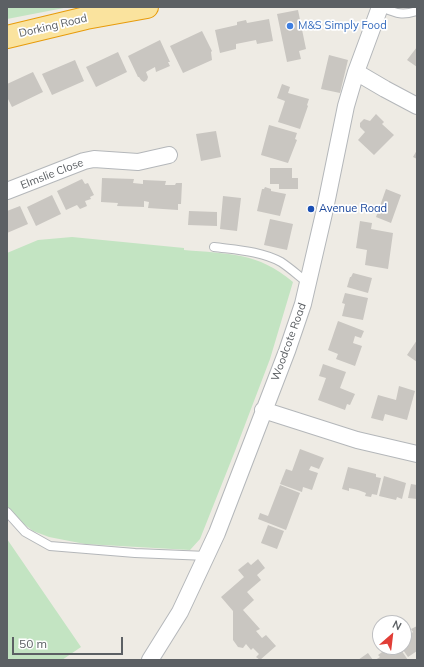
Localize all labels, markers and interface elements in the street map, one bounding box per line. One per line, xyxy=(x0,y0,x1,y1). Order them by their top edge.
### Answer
street label: Dorking Road xyxy=(18,12,88,40)
place label: M&S Simply Food xyxy=(298,19,387,33)
marker: M&S Simply Food xyxy=(285,21,295,31)
street label: Elmslie Close xyxy=(19,156,85,192)
place label: Avenue Road xyxy=(319,202,387,216)
marker: Avenue Road xyxy=(306,204,316,214)
street label: Woodcote Road xyxy=(269,301,309,383)
north arrow xyxy=(372,615,412,655)
text: N xyxy=(390,617,404,633)
scale bar xyxy=(14,629,125,655)
text: 50 m xyxy=(19,636,47,651)

